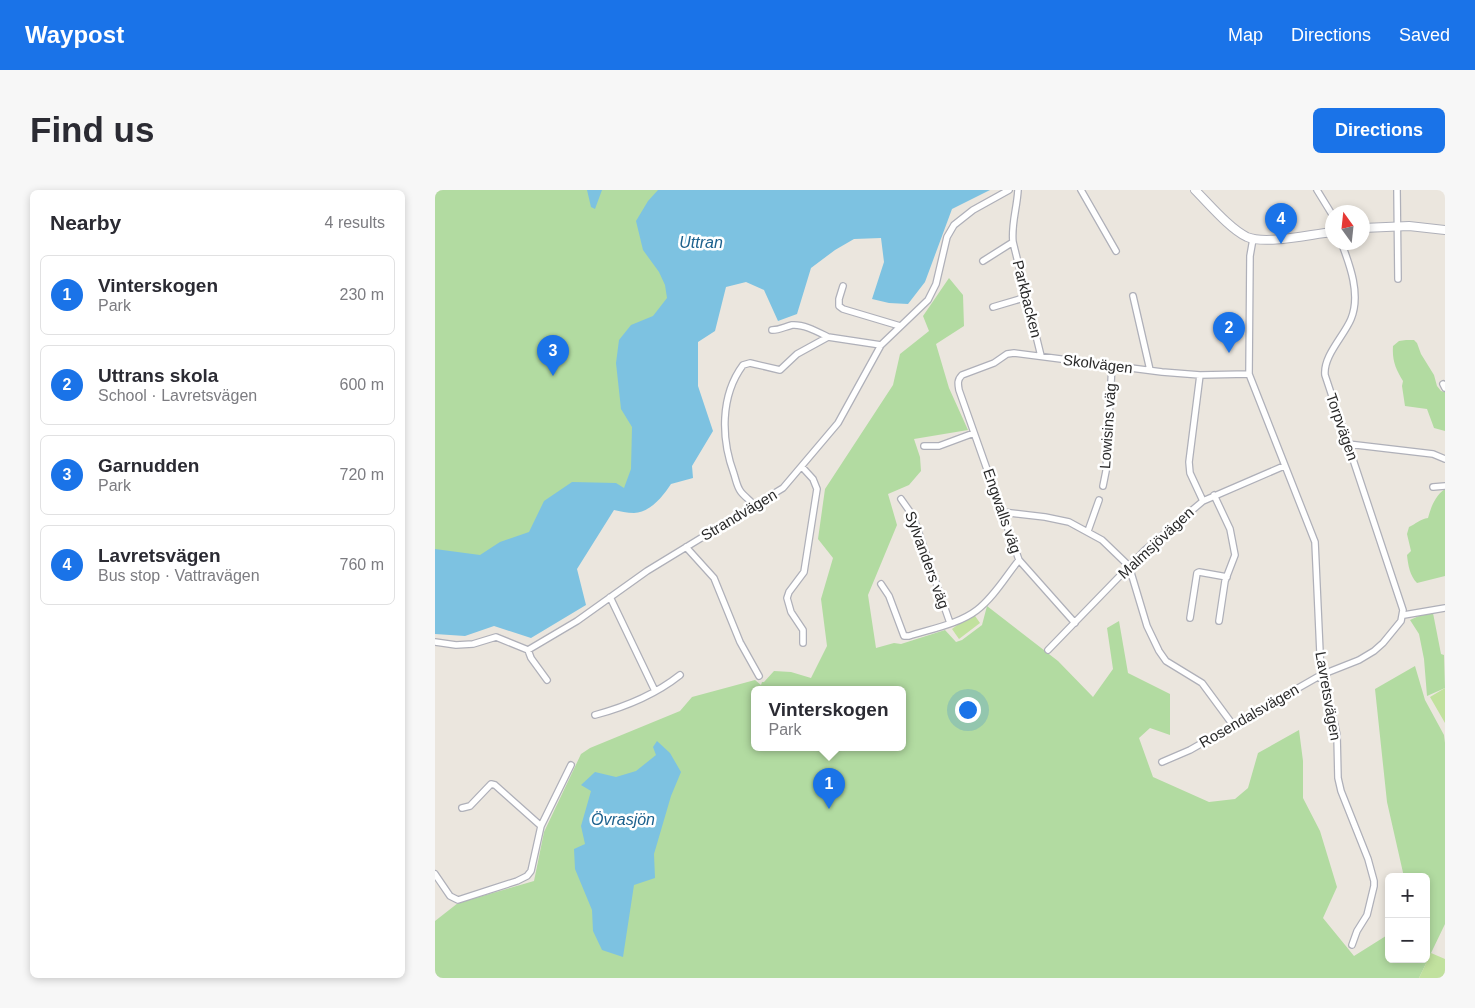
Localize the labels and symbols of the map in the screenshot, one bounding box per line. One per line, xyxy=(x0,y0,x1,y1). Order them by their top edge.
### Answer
pin: 4 xyxy=(1265,203,1297,244)
north arrow xyxy=(1325,205,1370,250)
water label: Uttran xyxy=(679,234,723,251)
street label: Parkbacken xyxy=(1010,258,1045,339)
pin: 2 xyxy=(1213,312,1245,353)
pin: 3 xyxy=(537,335,569,376)
street label: Skolvägen xyxy=(1062,351,1134,376)
street label: Lowisins väg xyxy=(1096,383,1119,469)
street label: Torpvägen xyxy=(1323,391,1362,463)
street label: Engwalls väg xyxy=(980,466,1025,555)
street label: Strandvägen xyxy=(698,485,780,544)
street label: Malmsjövägen xyxy=(1114,503,1197,582)
street label: Sylvanders väg xyxy=(902,509,953,611)
street label: Lavretsvägen xyxy=(1312,650,1345,742)
street label: Rosendalsvägen xyxy=(1196,680,1301,751)
your location xyxy=(955,697,981,723)
pin: 1 xyxy=(813,768,845,809)
water label: Övrasjön xyxy=(591,811,655,828)

